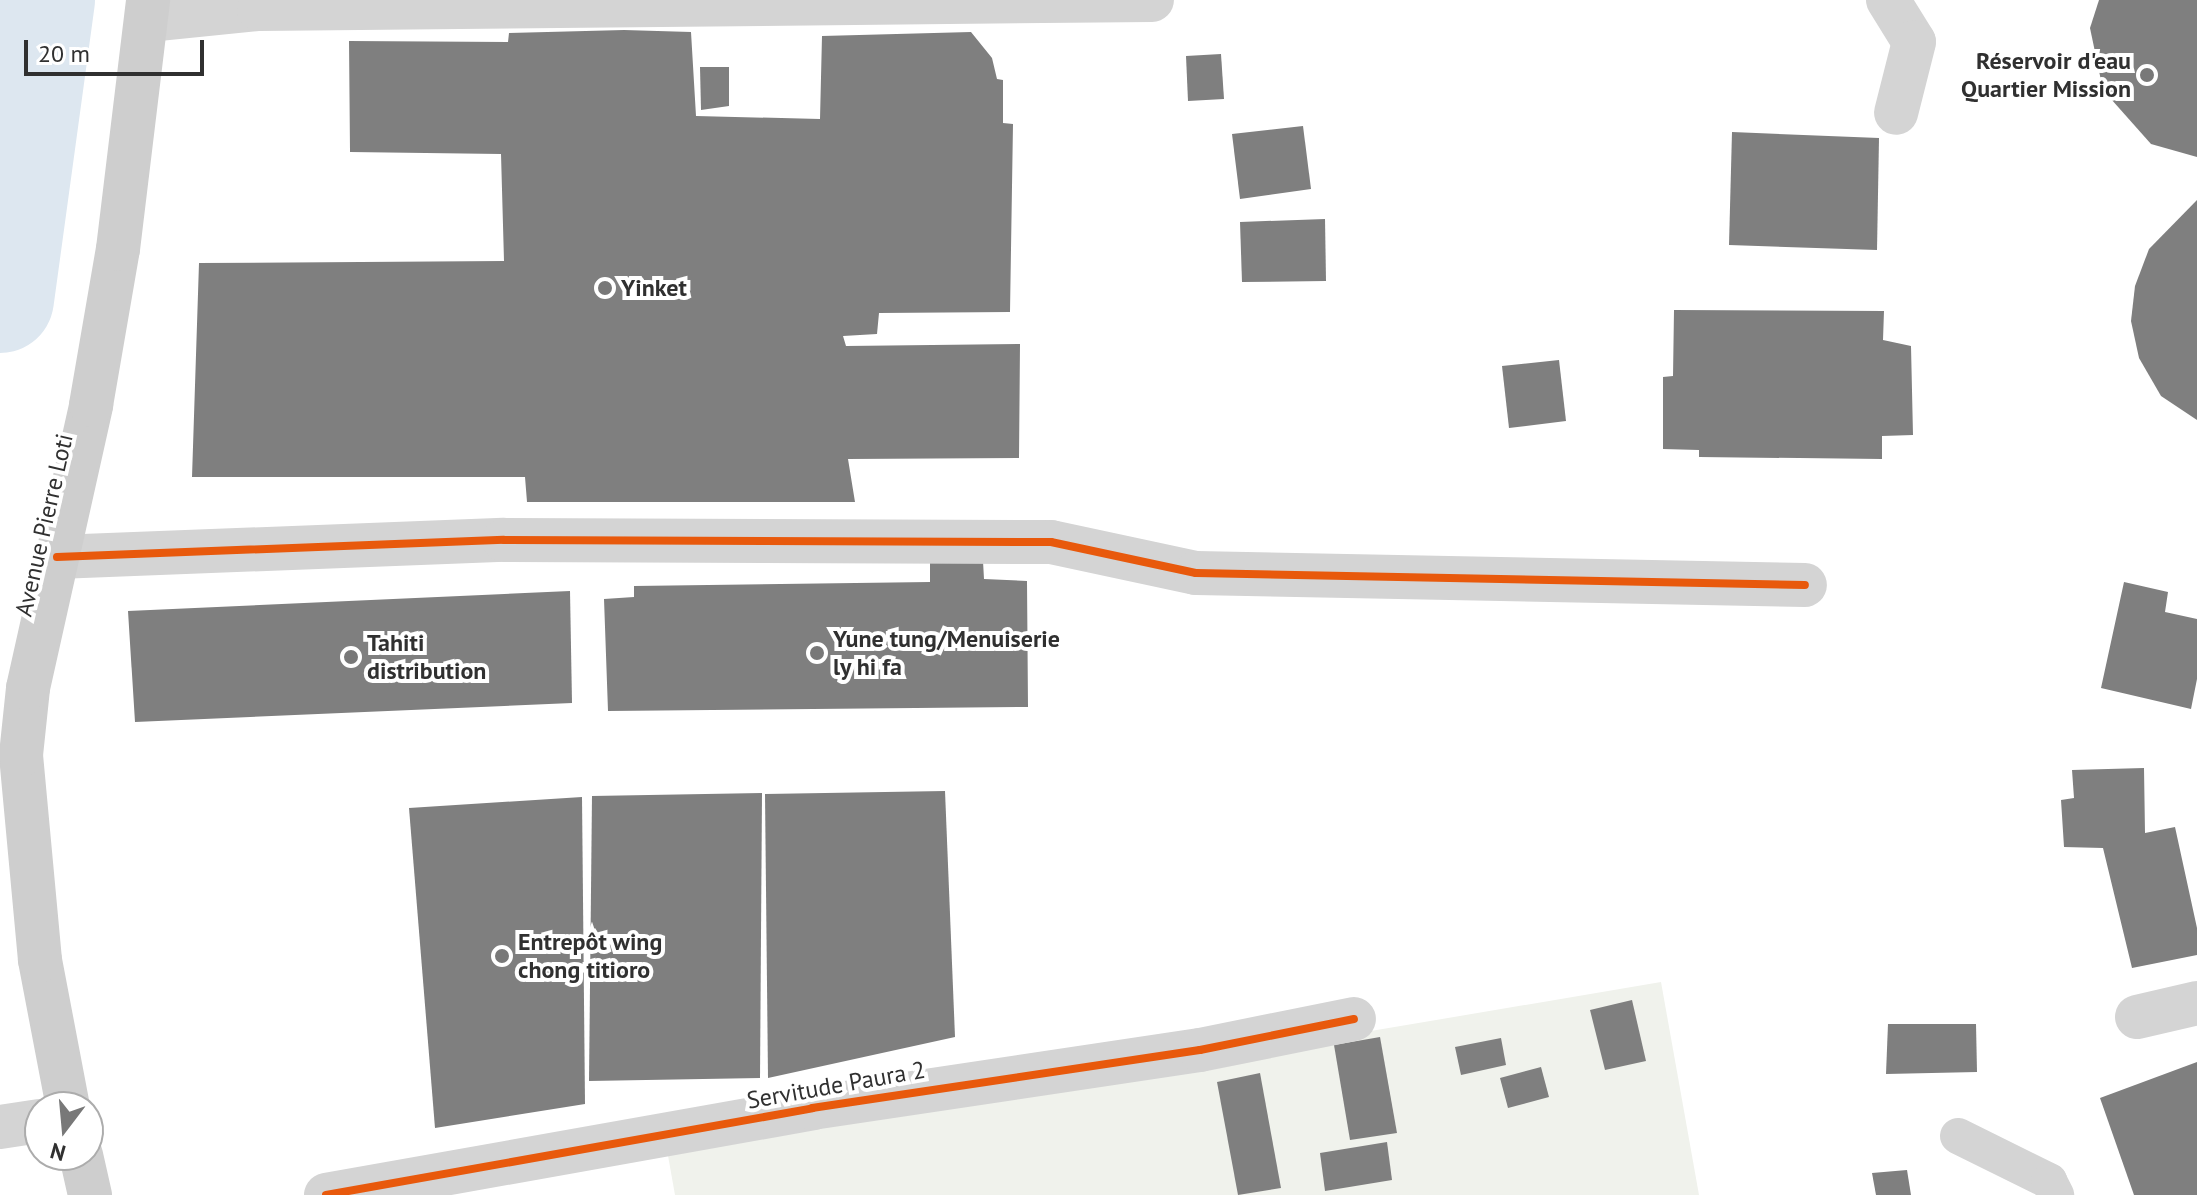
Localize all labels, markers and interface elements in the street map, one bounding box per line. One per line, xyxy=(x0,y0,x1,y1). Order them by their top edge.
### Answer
scale bar xyxy=(28,24,208,74)
text: 20 m xyxy=(38,38,90,69)
place label: Réservoir d'eau Quartier Mission xyxy=(1961,47,2131,103)
marker: Réservoir d'eau Quartier Mission xyxy=(2138,66,2156,84)
place label: Yinket xyxy=(621,274,687,302)
marker: Yinket xyxy=(596,279,614,297)
street label: Avenue Pierre Loti xyxy=(9,431,79,619)
place label: Yune tung/Menuiserie ly hi fa xyxy=(833,625,1060,681)
place label: Tahiti distribution xyxy=(367,629,486,685)
marker: Yune tung/Menuiserie ly hi fa xyxy=(808,644,826,662)
marker: Tahiti distribution xyxy=(342,648,360,666)
place label: Entrepôt wing chong titioro xyxy=(518,928,663,984)
marker: Entrepôt wing chong titioro xyxy=(493,947,511,965)
street label: Servitude Paura 2 xyxy=(745,1055,927,1115)
north arrow xyxy=(24,1091,104,1171)
text: N xyxy=(47,1137,69,1168)

